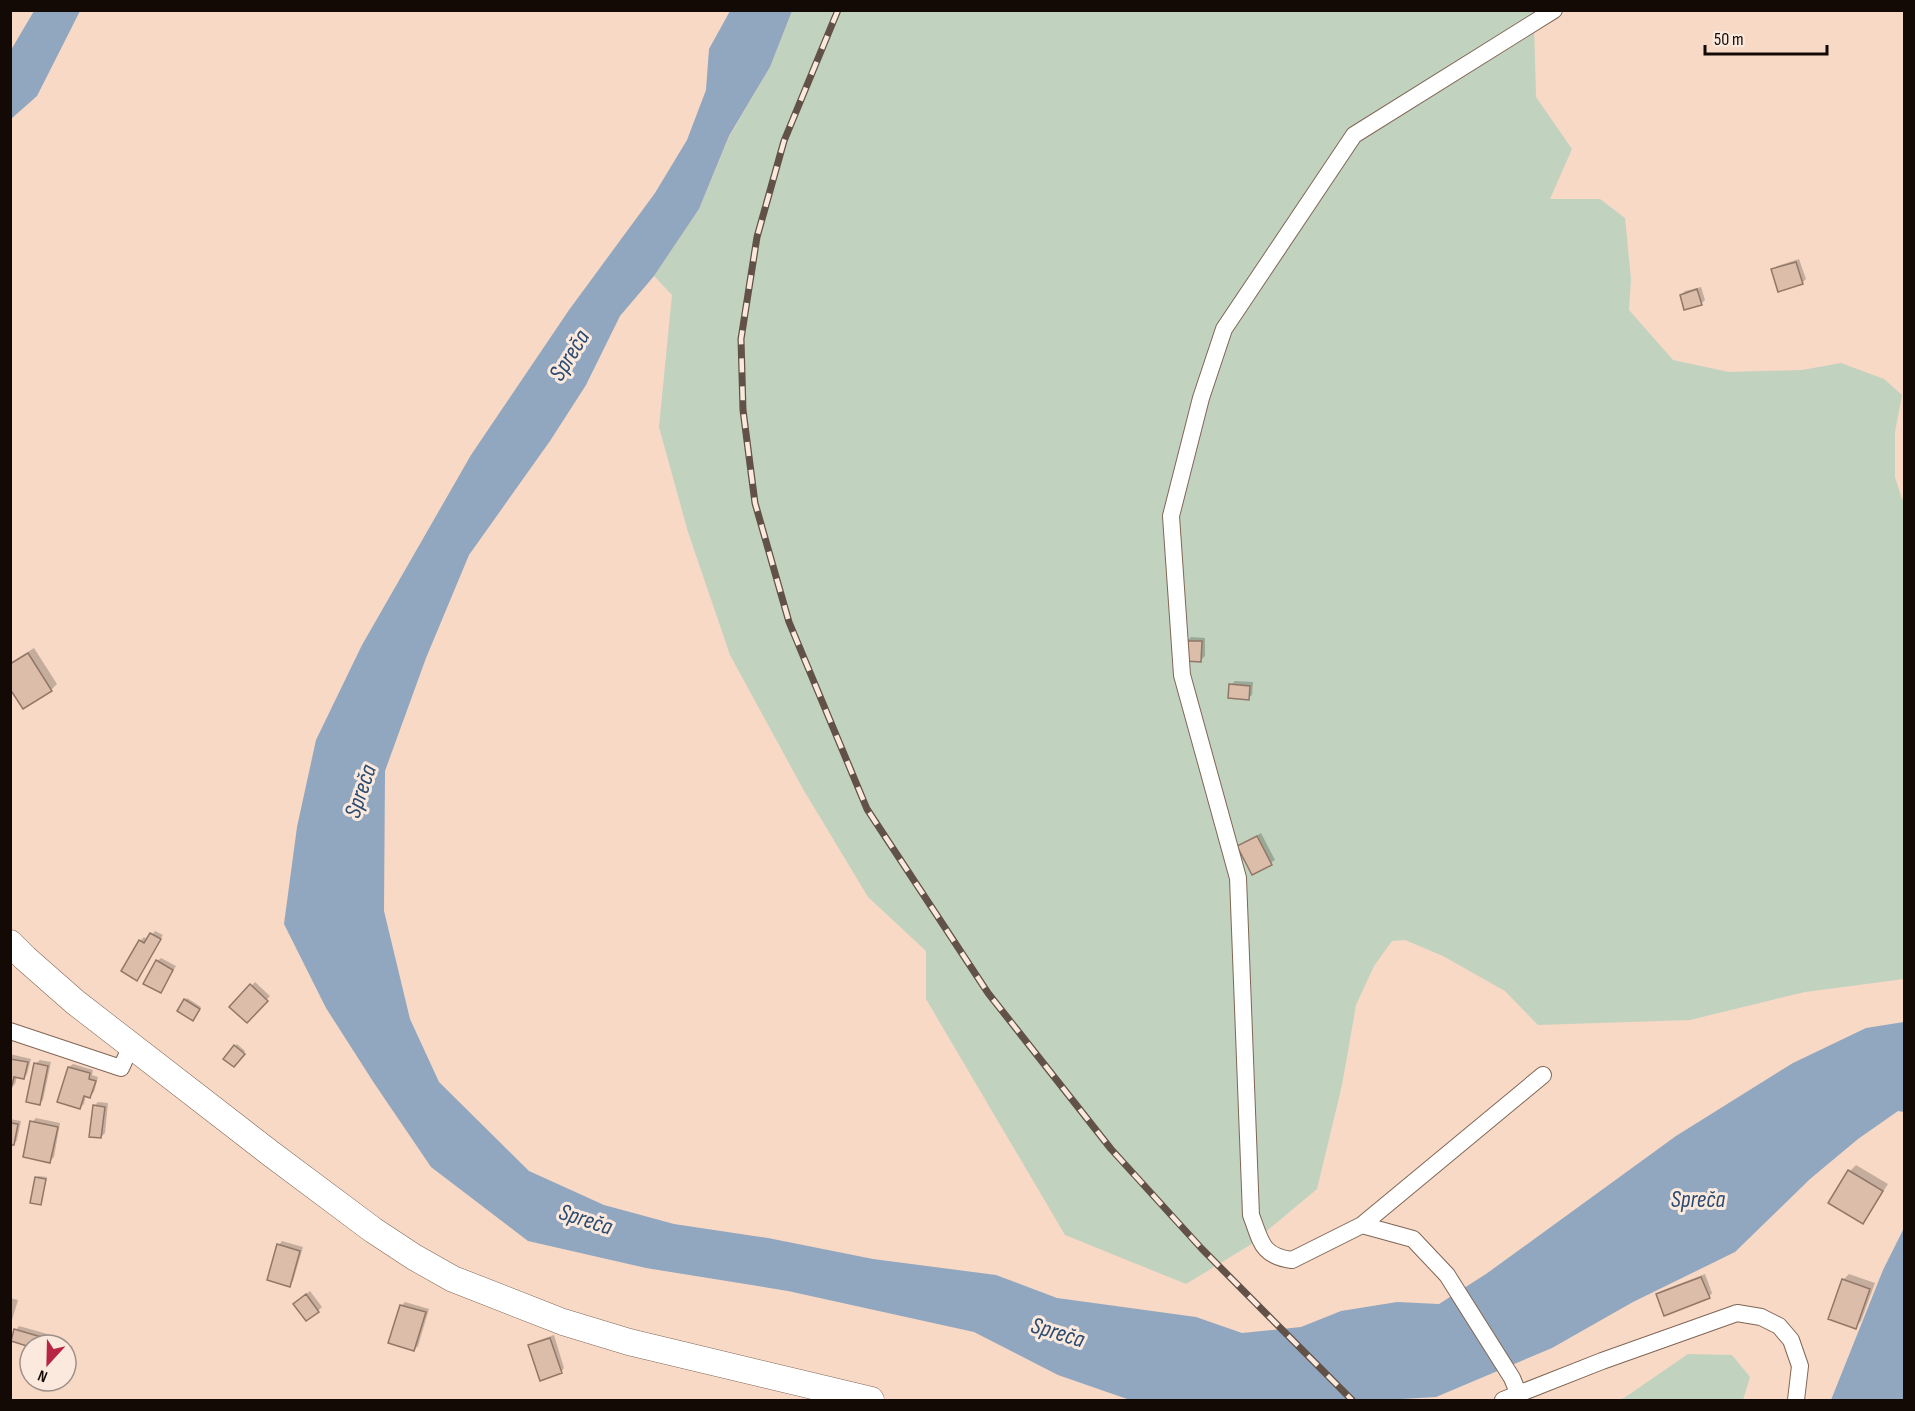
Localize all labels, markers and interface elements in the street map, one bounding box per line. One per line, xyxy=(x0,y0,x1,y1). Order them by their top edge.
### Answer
scale bar xyxy=(1705,18,1826,56)
text: 50 m xyxy=(1714,29,1744,50)
water label: Spreča xyxy=(543,324,596,386)
water label: Spreča xyxy=(338,760,383,822)
water label: Spreča xyxy=(1671,1185,1726,1214)
water label: Spreča xyxy=(555,1197,617,1242)
water label: Spreča xyxy=(1027,1311,1088,1354)
north arrow xyxy=(18,1333,78,1393)
text: N xyxy=(35,1365,50,1386)

